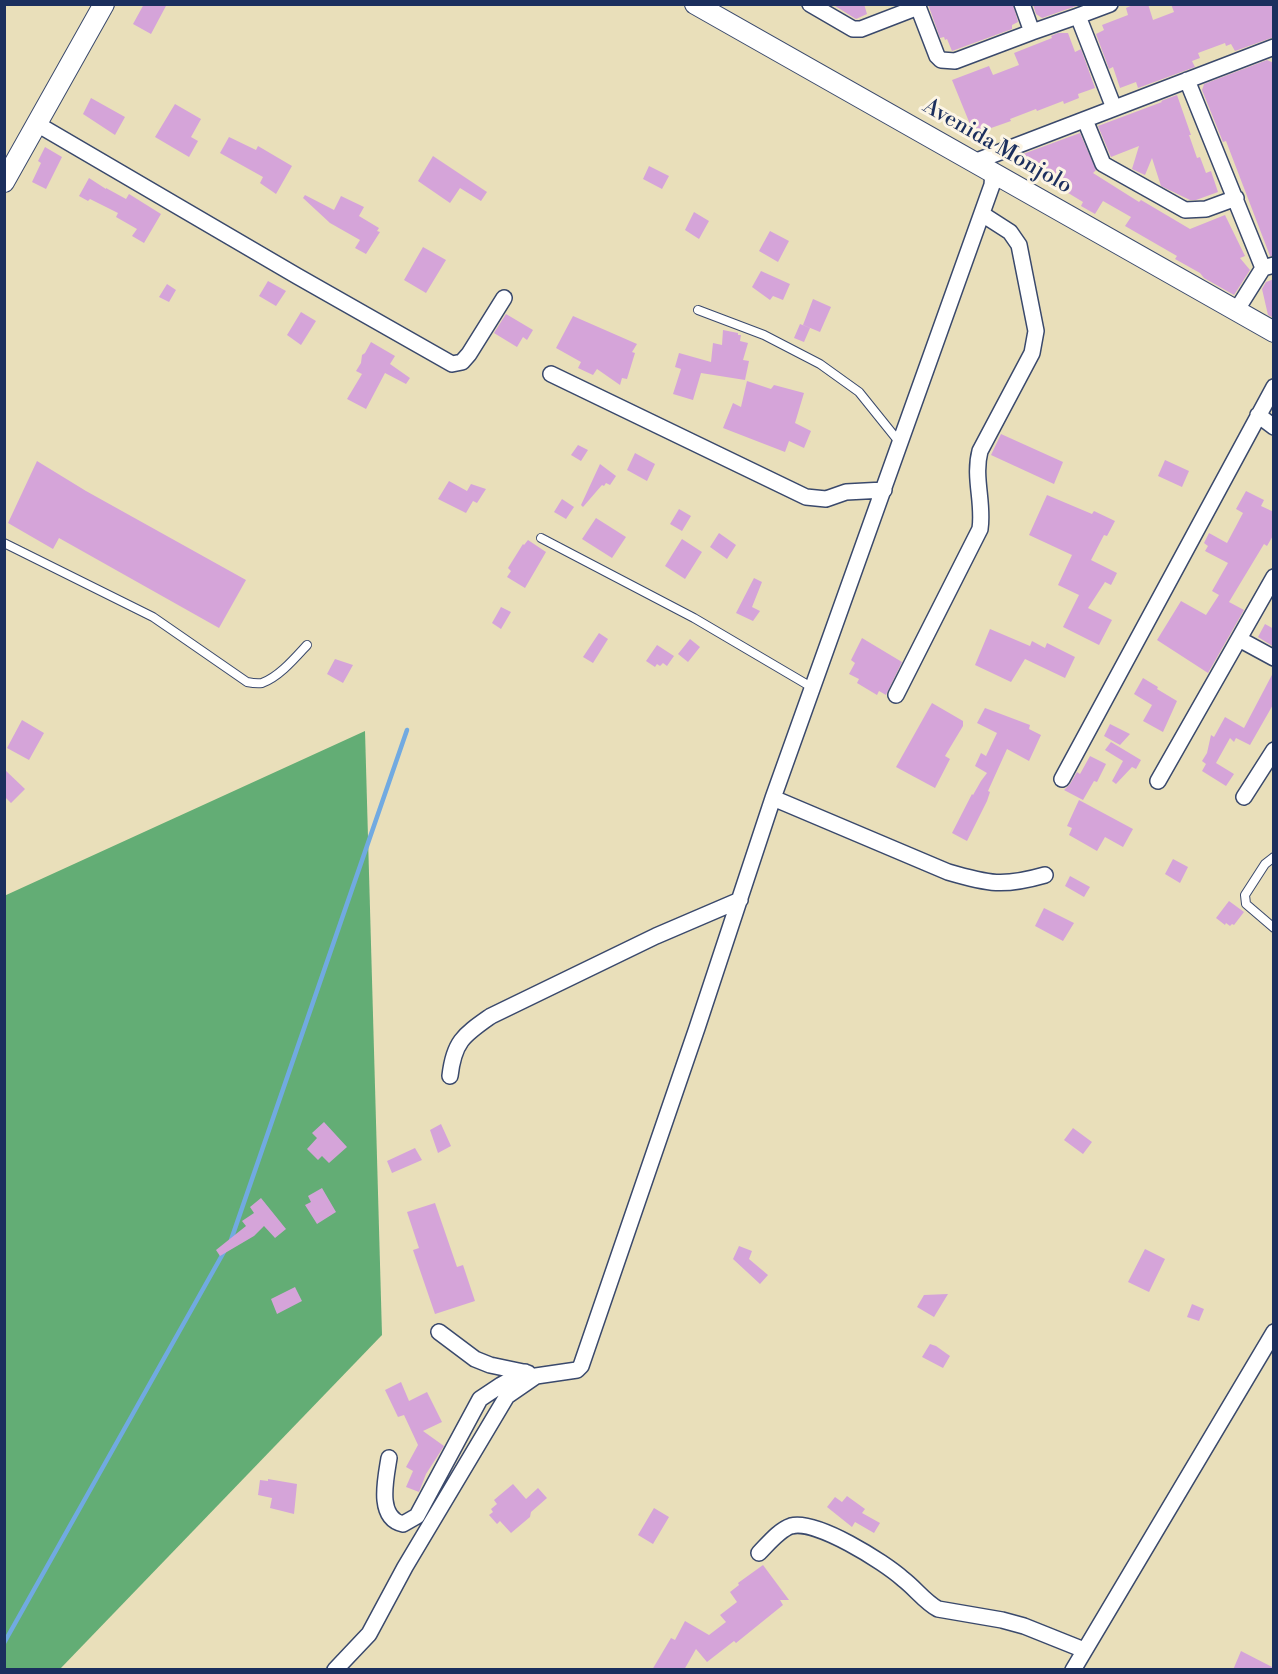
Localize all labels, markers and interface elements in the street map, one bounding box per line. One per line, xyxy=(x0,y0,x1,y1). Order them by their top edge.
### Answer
street label: Avenida Monjolo xyxy=(918,94,1076,200)

